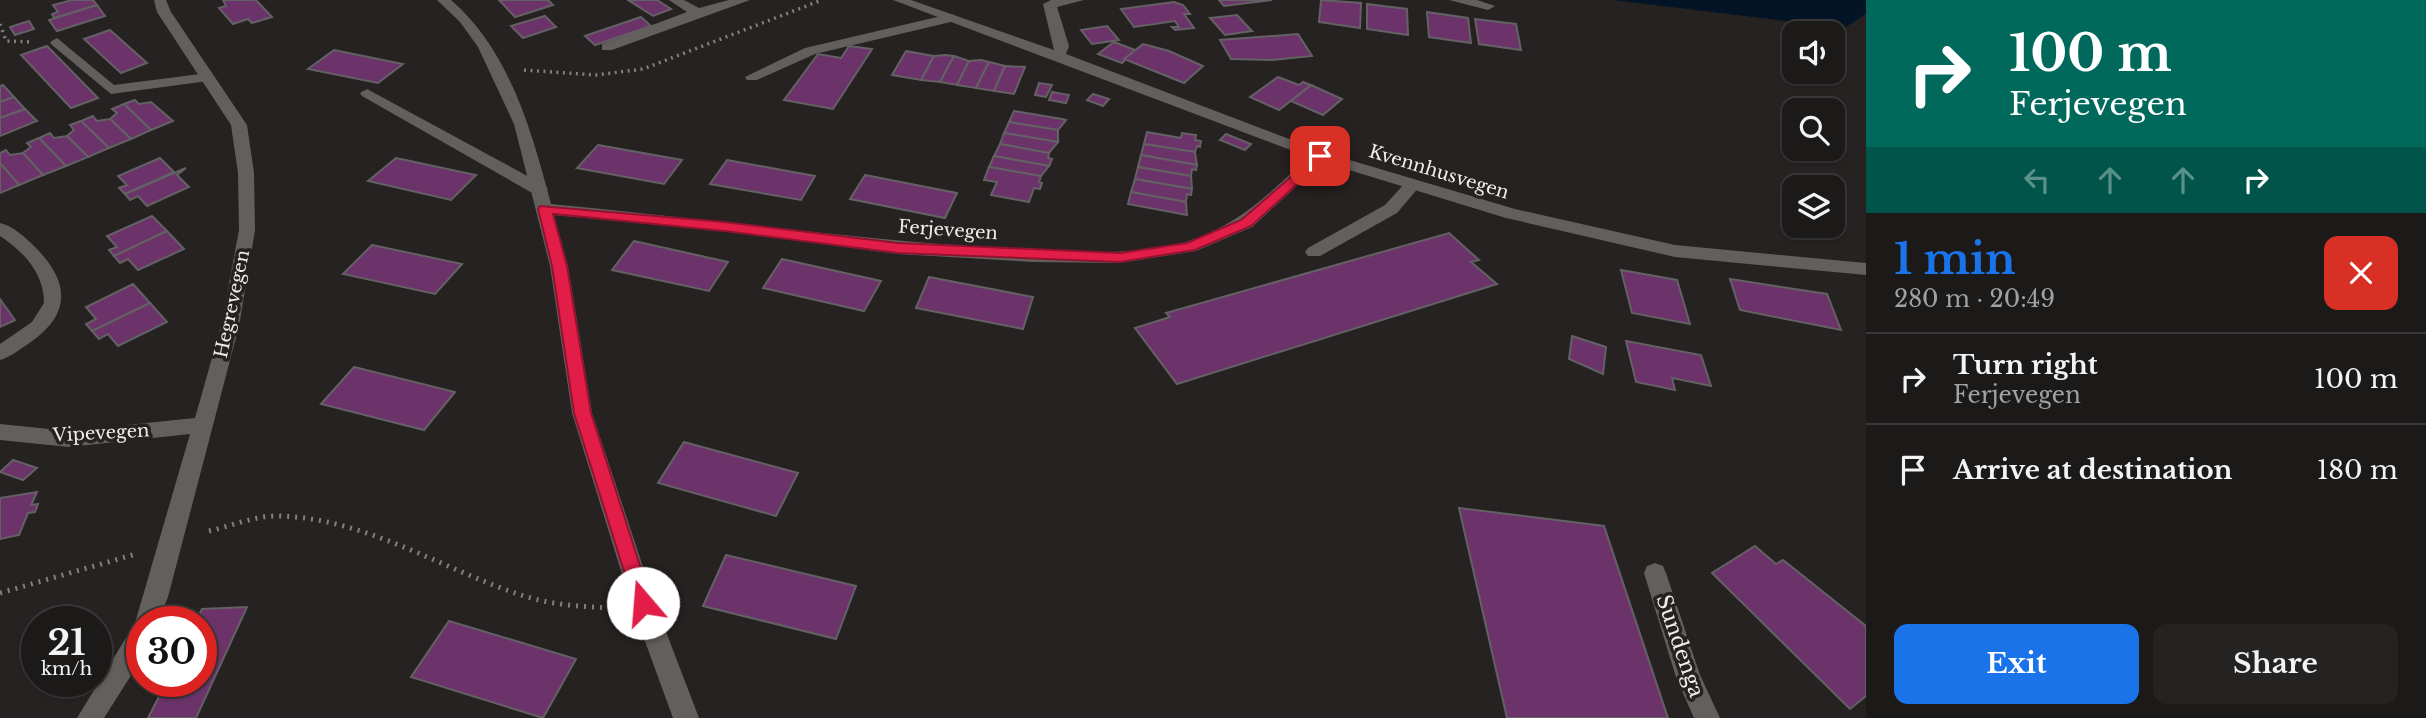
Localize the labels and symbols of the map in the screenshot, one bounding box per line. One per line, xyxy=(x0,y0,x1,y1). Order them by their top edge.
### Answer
pin xyxy=(1290,126,1350,186)
street label: Kvennhusvegen xyxy=(1366,140,1512,204)
street label: Ferjevegen xyxy=(897,216,999,244)
street label: Hegrevegen xyxy=(210,248,254,360)
street label: Vipevegen xyxy=(51,419,150,447)
position arrow xyxy=(606,566,680,640)
street label: Sundenga xyxy=(1650,591,1710,701)
speed limit sign: 30 xyxy=(126,606,217,697)

